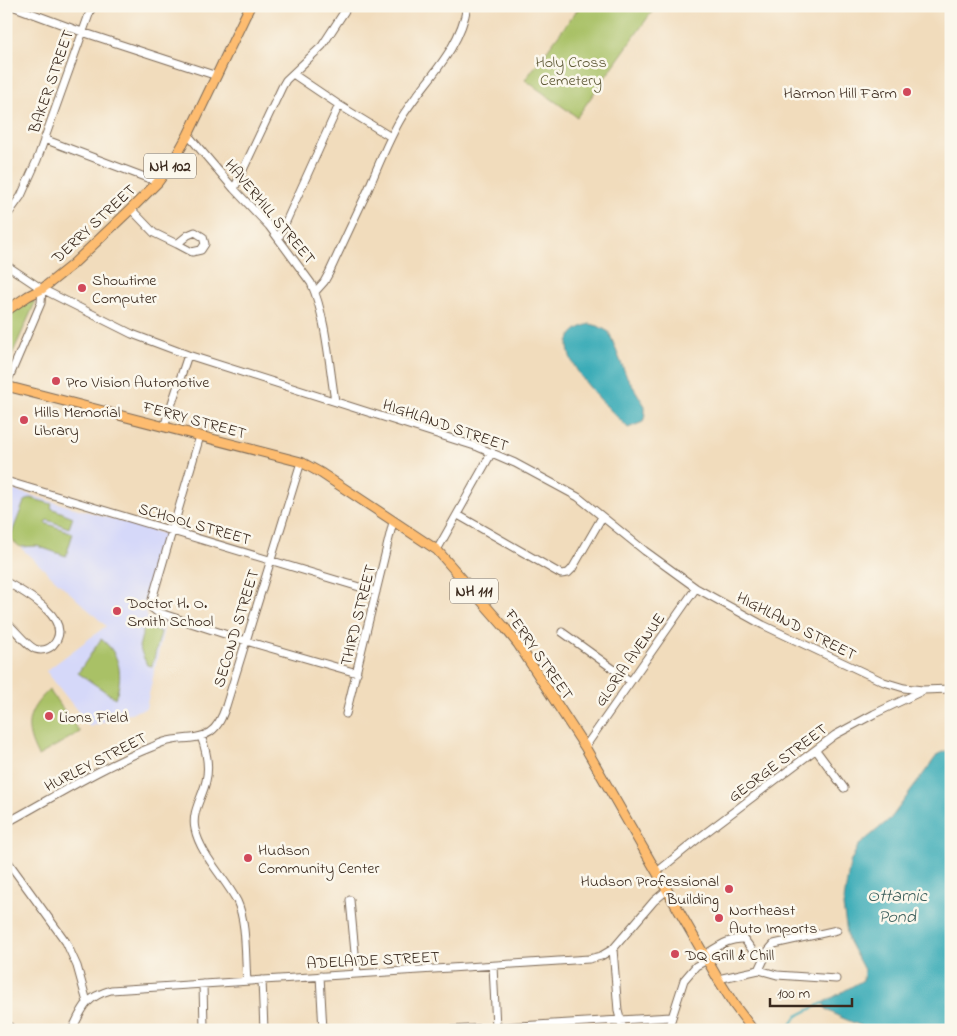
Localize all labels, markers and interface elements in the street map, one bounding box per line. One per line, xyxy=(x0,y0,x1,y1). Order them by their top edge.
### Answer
street label: BAKER STREET xyxy=(23,27,81,137)
park label: Holy Cross Cemetery xyxy=(535,51,607,93)
place label: Harmon Hill Farm xyxy=(784,82,897,106)
marker: Harmon Hill Farm xyxy=(901,86,913,98)
road number: NH 102 xyxy=(144,154,196,178)
street label: HAVERHILL STREET xyxy=(218,154,321,270)
street label: DERRY STREET xyxy=(46,179,142,271)
place label: Showtime Computer xyxy=(92,269,157,311)
marker: Showtime Computer xyxy=(76,282,88,294)
place label: Pro Vision Automotive xyxy=(66,371,210,395)
marker: Pro Vision Automotive xyxy=(50,375,62,387)
street label: HIGHLAND STREET xyxy=(379,393,511,459)
street label: FERRY STREET xyxy=(139,395,249,446)
place label: Hills Memorial Library xyxy=(34,401,121,443)
marker: Hills Memorial Library xyxy=(18,414,30,426)
street label: SCHOOL STREET xyxy=(135,497,254,552)
street label: THIRD STREET xyxy=(335,562,383,669)
street label: SECOND STREET xyxy=(208,567,266,691)
road number: NH 111 xyxy=(450,578,498,604)
street label: HIGHLAND STREET xyxy=(732,586,860,667)
place label: Doctor H. O. Smith School xyxy=(126,592,214,634)
street label: FERRY STREET xyxy=(498,604,579,705)
marker: Doctor H. O. Smith School xyxy=(111,605,123,617)
street label: GLORIA AVENUE xyxy=(589,608,672,712)
place label: Lions Field xyxy=(59,706,128,730)
marker: Lions Field xyxy=(43,710,55,722)
street label: GEORGE STREET xyxy=(724,718,833,809)
street label: HURLEY STREET xyxy=(41,727,151,799)
place label: Hudson Community Center xyxy=(258,839,379,881)
marker: Hudson Community Center xyxy=(242,852,254,864)
place label: Hudson Professional Building xyxy=(580,870,719,912)
marker: Hudson Professional Building xyxy=(723,883,735,895)
water label: Ottarnic Pond xyxy=(867,884,928,931)
place label: Northeast Auto Imports xyxy=(729,899,817,941)
marker: Northeast Auto Imports xyxy=(713,912,725,924)
place label: DQ Grill & Chill xyxy=(684,944,775,968)
street label: ADELAIDE STREET xyxy=(306,946,440,976)
marker: DQ Grill & Chill xyxy=(669,948,681,960)
scale bar xyxy=(770,976,852,1008)
text: 100 m xyxy=(777,983,810,1005)

